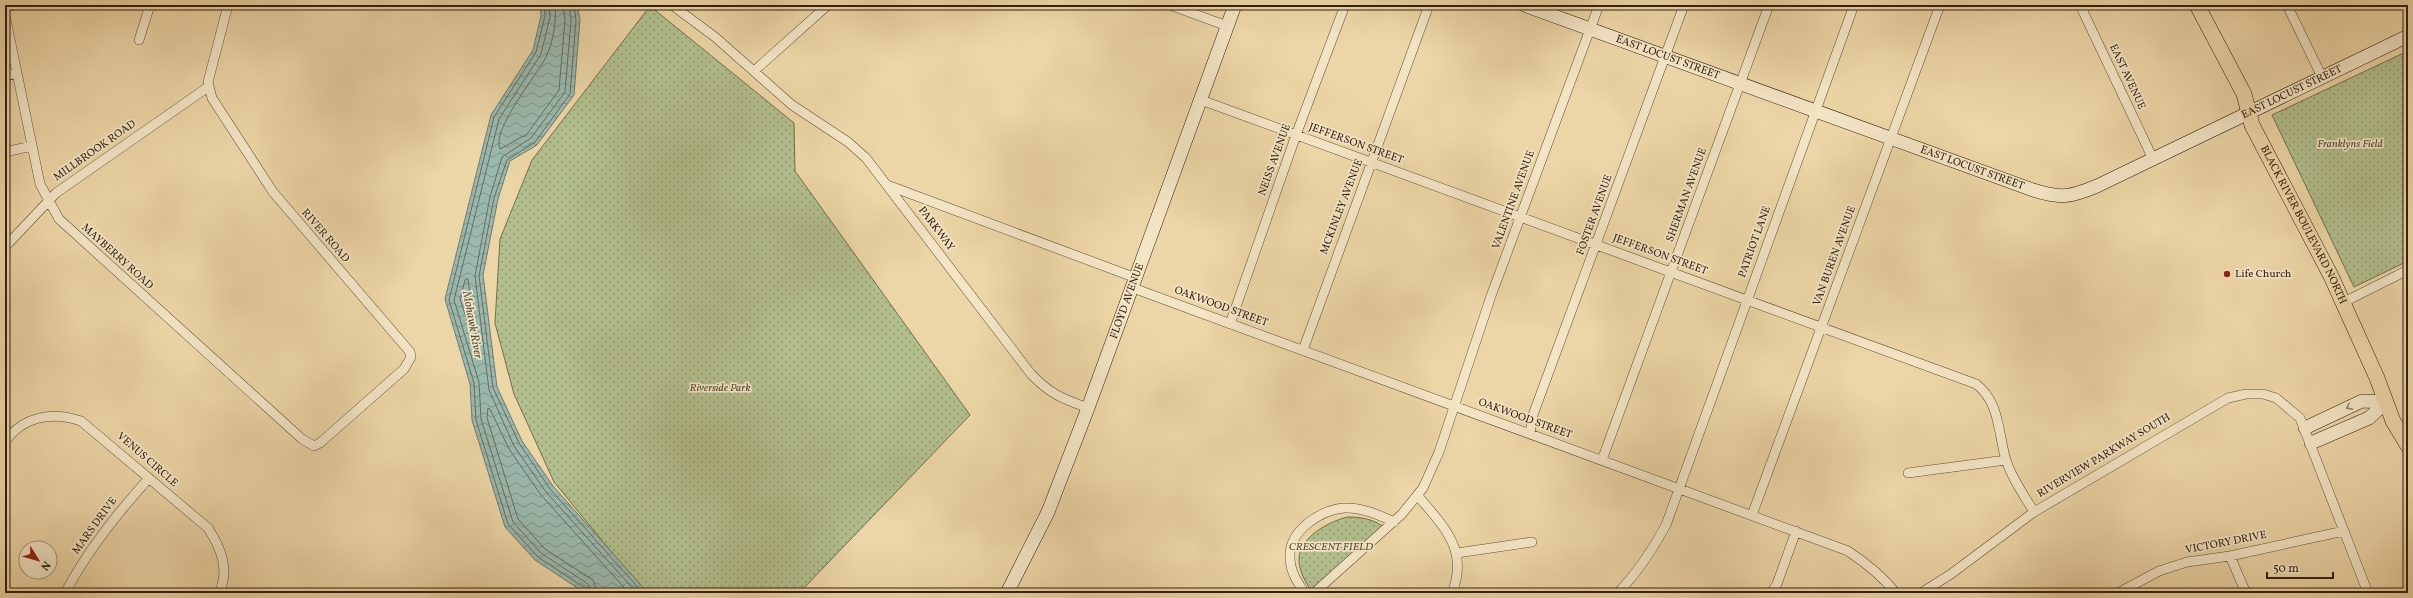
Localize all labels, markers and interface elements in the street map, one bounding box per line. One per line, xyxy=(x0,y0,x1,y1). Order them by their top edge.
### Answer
street label: EAST LOCUST STREET xyxy=(1614,31,1722,83)
street label: EAST AVENUE xyxy=(2105,42,2149,113)
street label: EAST LOCUST STREET xyxy=(2239,61,2345,123)
street label: MILLBROOK ROAD xyxy=(51,117,139,185)
street label: JEFFERSON STREET xyxy=(1306,120,1406,168)
street label: NEISS AVENUE xyxy=(1255,122,1295,198)
park label: Franklyns Field xyxy=(2317,137,2383,152)
street label: EAST LOCUST STREET xyxy=(1918,142,2027,194)
street label: BLACK RIVER BOULEVARD NORTH xyxy=(2256,143,2350,307)
street label: SHERMAN AVENUE xyxy=(1663,145,1711,244)
street label: VALENTINE AVENUE xyxy=(1489,148,1539,252)
street label: MCKINLEY AVENUE xyxy=(1317,157,1367,257)
street label: FOSTER AVENUE xyxy=(1573,172,1617,257)
street label: PARKWAY xyxy=(914,204,958,254)
street label: PATRIOT LANE xyxy=(1735,204,1775,280)
street label: VAN BUREN AVENUE xyxy=(1810,204,1860,308)
street label: RIVER ROAD xyxy=(298,206,352,266)
street label: MAYBERRY ROAD xyxy=(78,221,156,293)
street label: JEFFERSON STREET xyxy=(1610,231,1710,279)
street label: FLOYD AVENUE xyxy=(1106,261,1148,341)
place label: Life Church xyxy=(2235,267,2292,282)
marker: Life Church xyxy=(2222,269,2232,279)
street label: OAKWOOD STREET xyxy=(1172,283,1271,331)
water label: Mohawk River xyxy=(458,289,486,361)
park label: Riverside Park xyxy=(689,381,751,396)
street label: OAKWOOD STREET xyxy=(1476,395,1575,443)
one-way arrow xyxy=(2345,402,2353,410)
street label: RIVERVIEW PARKWAY SOUTH xyxy=(2035,410,2173,502)
street label: VENUS CIRCLE xyxy=(113,429,181,491)
street label: MARS DRIVE xyxy=(69,494,121,558)
street label: VICTORY DRIVE xyxy=(2184,528,2268,558)
north arrow xyxy=(18,540,58,580)
park label: CRESCENT FIELD xyxy=(1289,540,1374,555)
scale bar xyxy=(2267,554,2333,580)
text: N xyxy=(36,557,53,573)
text: 50 m xyxy=(2273,561,2299,577)

